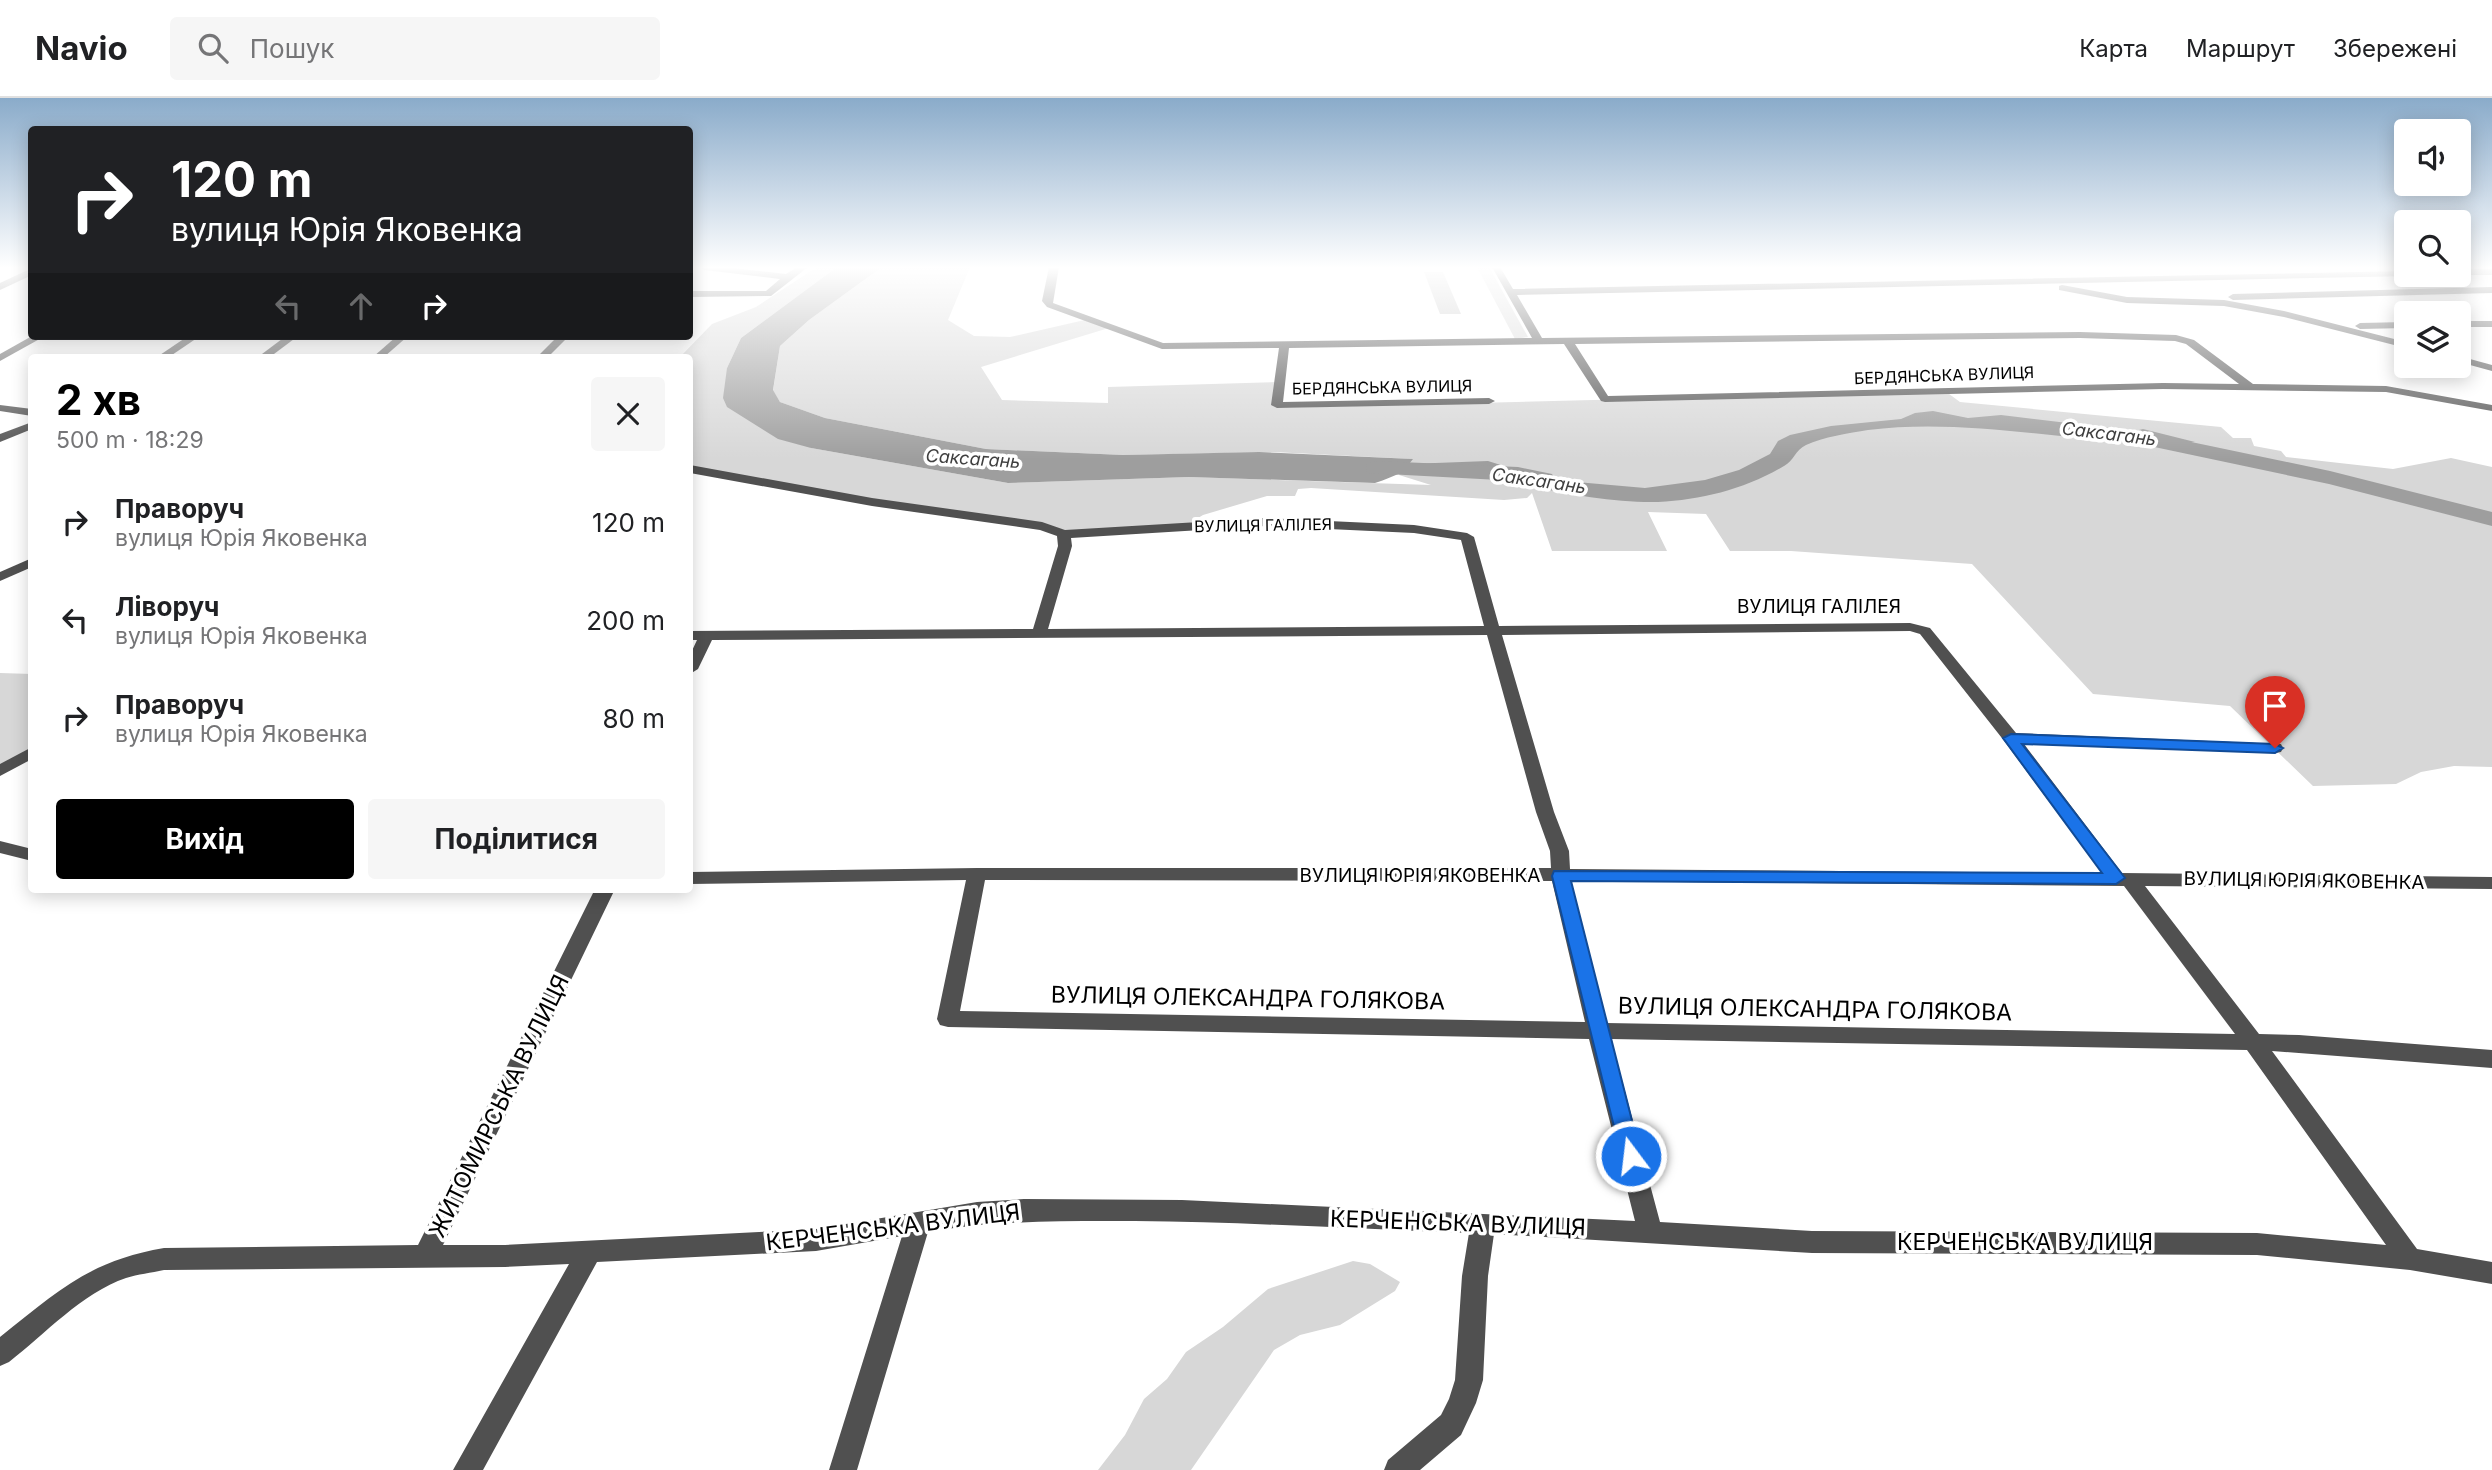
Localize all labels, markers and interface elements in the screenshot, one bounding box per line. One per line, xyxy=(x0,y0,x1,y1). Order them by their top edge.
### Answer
search box xyxy=(170,17,660,80)
text: Navio xyxy=(35,28,128,68)
icon: search xyxy=(194,29,232,67)
text: Пошук xyxy=(250,33,334,64)
text: Карта xyxy=(2079,34,2148,63)
text: Маршрут xyxy=(2186,34,2295,63)
text: Збережені xyxy=(2333,34,2457,63)
map controls xyxy=(2394,119,2471,378)
button: sound xyxy=(2394,119,2471,196)
text: 120 m xyxy=(171,150,312,209)
icon: right xyxy=(56,154,147,245)
text: вулиця Юрія Яковенка xyxy=(171,210,523,249)
button: search xyxy=(2394,210,2471,287)
icon: left xyxy=(269,287,307,325)
icon: ahead xyxy=(342,287,380,325)
icon: right xyxy=(415,287,453,325)
button: layers xyxy=(2394,301,2471,378)
street label: БЕРДЯНСЬКА ВУЛИЦЯ xyxy=(1854,362,2034,388)
text: 2 хв xyxy=(56,374,141,425)
street label: БЕРДЯНСЬКА ВУЛИЦЯ xyxy=(1292,375,1472,399)
button: close xyxy=(591,377,665,451)
water label: Саксагань xyxy=(2061,417,2157,450)
text: 500 m · 18:29 xyxy=(56,426,204,454)
water label: Саксагань xyxy=(925,445,1021,472)
water label: Саксагань xyxy=(1491,464,1587,497)
text: Праворуч xyxy=(115,493,244,524)
icon: right xyxy=(56,503,94,541)
text: 120 m xyxy=(592,507,665,538)
street label: ВУЛИЦЯ ГАЛІЛЕЯ xyxy=(1194,514,1332,536)
text: вулиця Юрія Яковенка xyxy=(115,524,368,552)
text: Ліворуч xyxy=(115,591,219,622)
street label: ВУЛИЦЯ ГАЛІЛЕЯ xyxy=(1737,595,1901,618)
icon: left xyxy=(56,601,94,639)
text: 200 m xyxy=(586,605,665,636)
text: вулиця Юрія Яковенка xyxy=(115,622,368,650)
pin xyxy=(2245,676,2305,748)
icon: arrive xyxy=(2256,687,2294,725)
text: Праворуч xyxy=(115,689,244,720)
icon: right xyxy=(56,699,94,737)
text: 80 m xyxy=(602,703,665,734)
text: вулиця Юрія Яковенка xyxy=(115,720,368,748)
button: Вихід xyxy=(56,799,354,879)
button: Поділитися xyxy=(368,799,665,879)
street label: ВУЛИЦЯ ЮРІЯ ЯКОВЕНКА xyxy=(1300,864,1540,887)
street label: ВУЛИЦЯ ЮРІЯ ЯКОВЕНКА xyxy=(2183,867,2425,894)
street label: ЖИТОМИРСЬКА ВУЛИЦЯ xyxy=(423,970,575,1242)
street label: ВУЛИЦЯ ОЛЕКСАНДРА ГОЛЯКОВА xyxy=(1051,981,1445,1015)
street label: ВУЛИЦЯ ОЛЕКСАНДРА ГОЛЯКОВА xyxy=(1618,992,2012,1026)
position arrow xyxy=(1594,1119,1668,1193)
street label: КЕРЧЕНСЬКА ВУЛИЦЯ xyxy=(764,1198,1022,1256)
street label: КЕРЧЕНСЬКА ВУЛИЦЯ xyxy=(1330,1205,1586,1241)
street label: КЕРЧЕНСЬКА ВУЛИЦЯ xyxy=(1897,1228,2153,1256)

